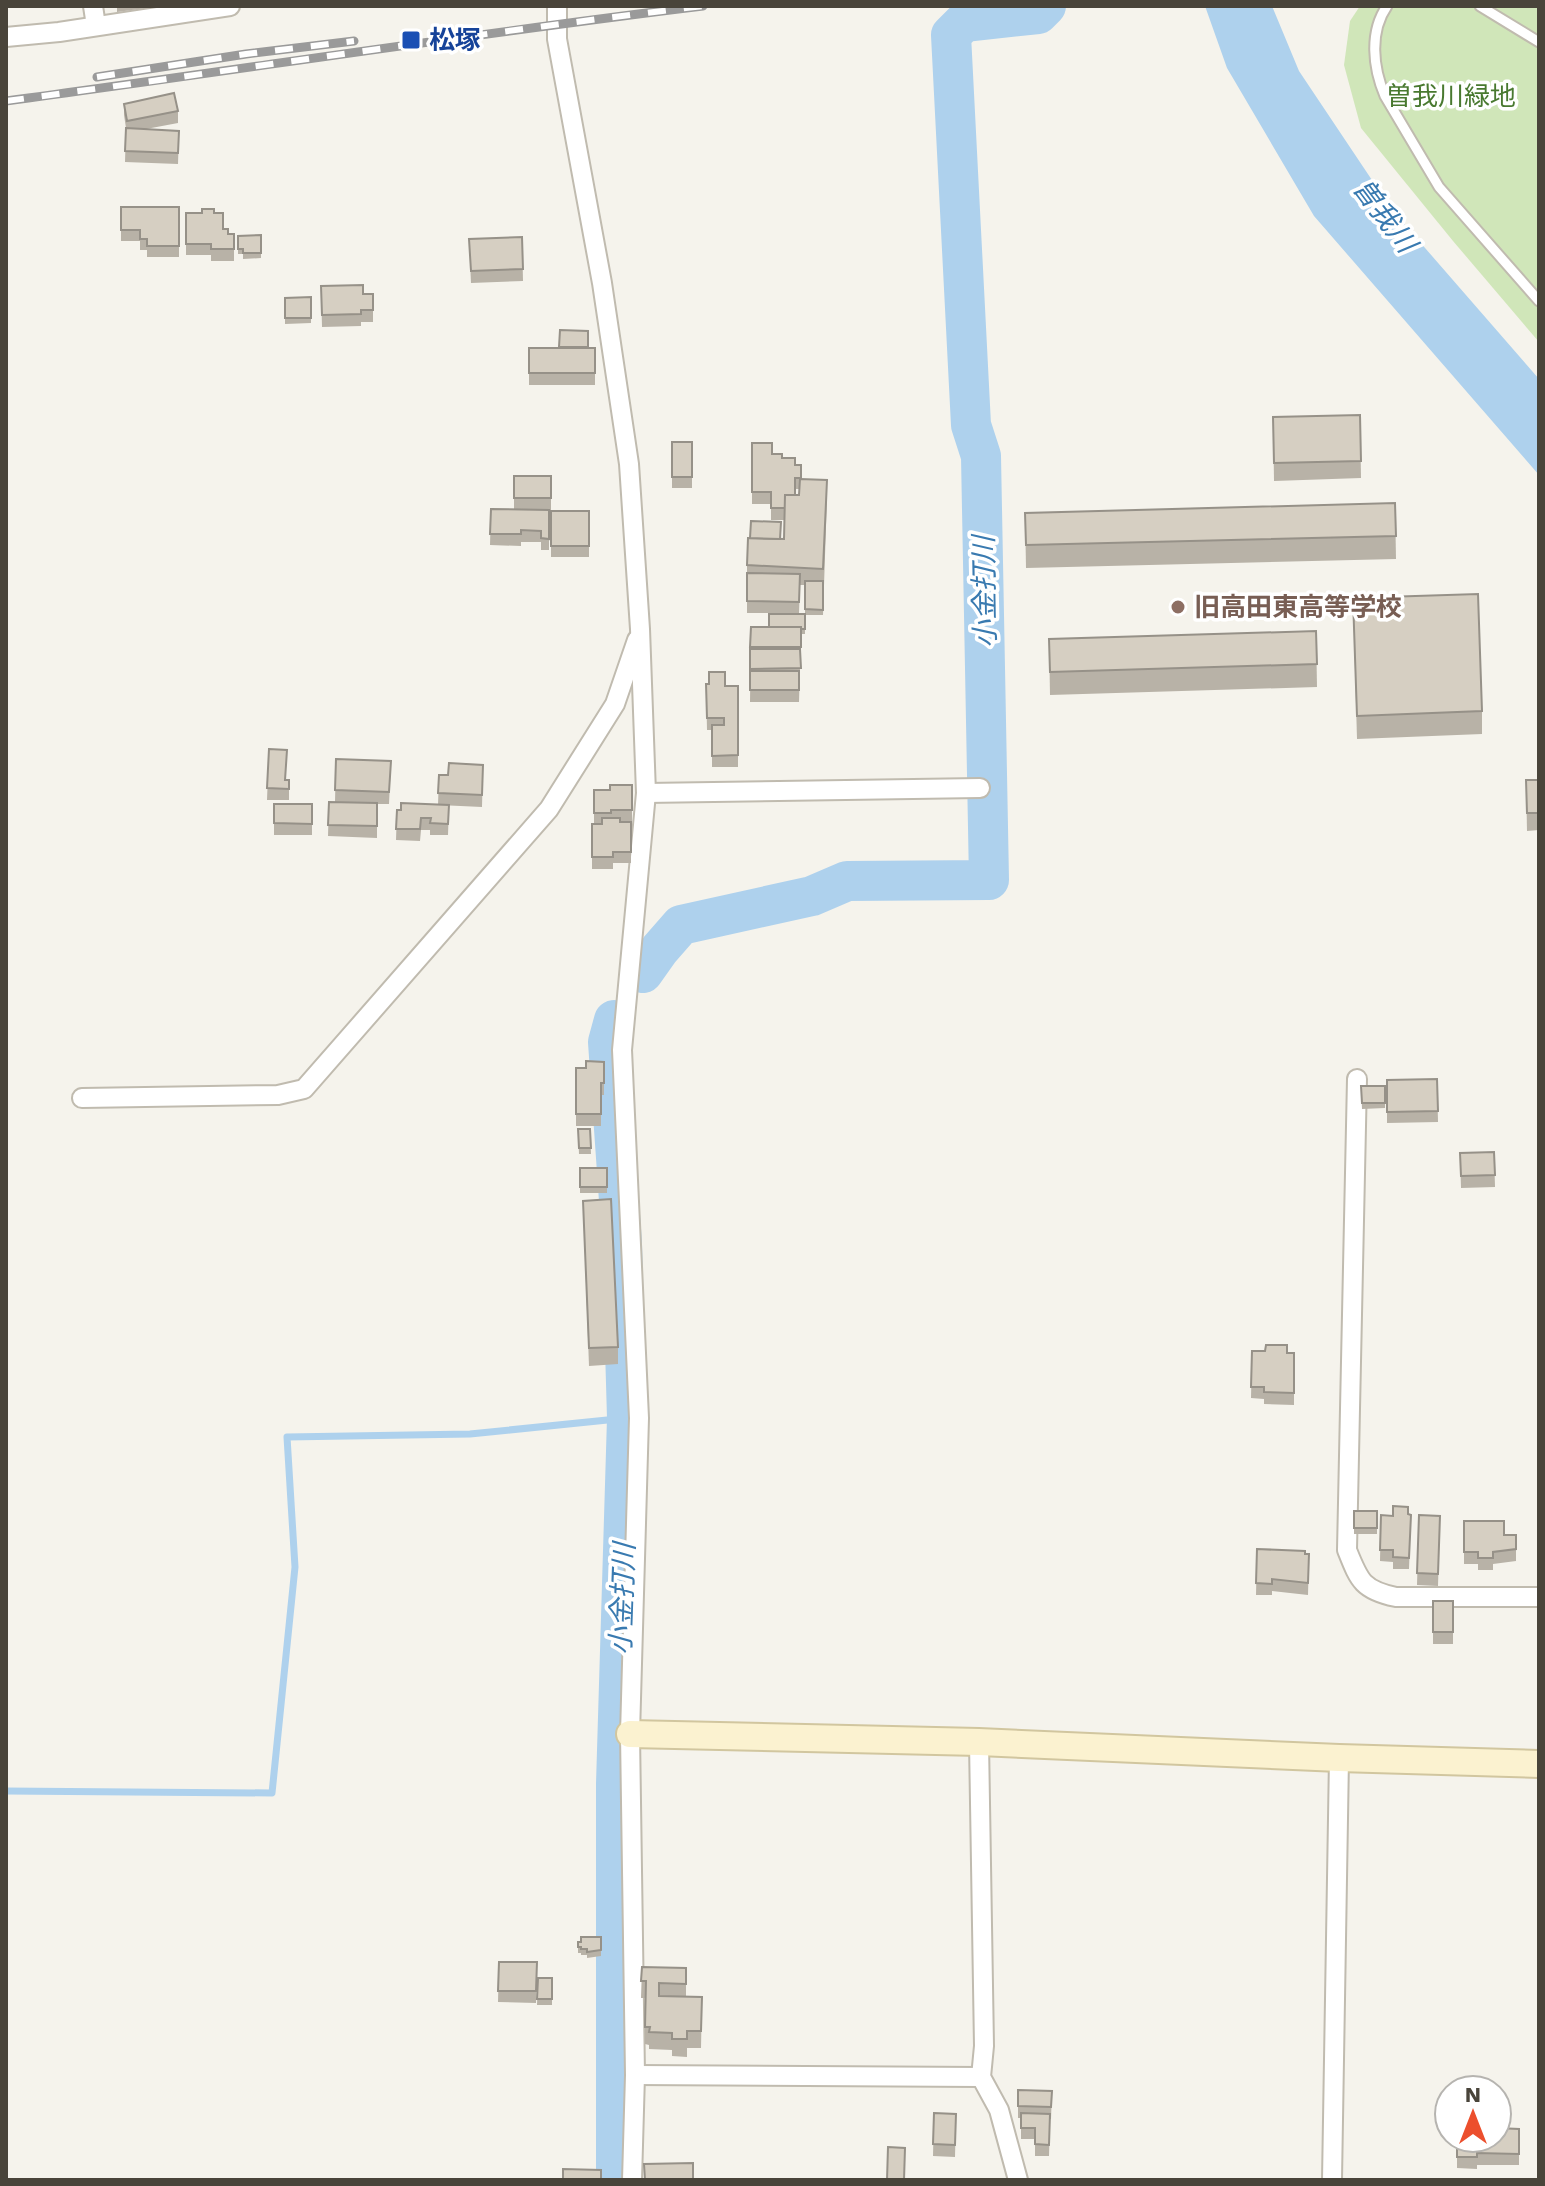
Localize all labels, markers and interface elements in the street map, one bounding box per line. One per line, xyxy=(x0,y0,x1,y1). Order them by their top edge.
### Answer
place label: 松塚 xyxy=(429,25,481,55)
marker: 松塚 xyxy=(400,29,422,51)
park label: 曽我川緑地 xyxy=(1386,81,1516,111)
water label: 曽我川 xyxy=(1346,172,1425,261)
water label: 小金打川 xyxy=(967,533,1002,648)
place label: 旧高田東高等学校 xyxy=(1194,592,1402,622)
marker: 旧高田東高等学校 xyxy=(1169,598,1187,616)
water label: 小金打川 xyxy=(604,1539,641,1656)
north arrow xyxy=(1433,2074,1513,2154)
text: N xyxy=(1465,2082,1481,2107)

